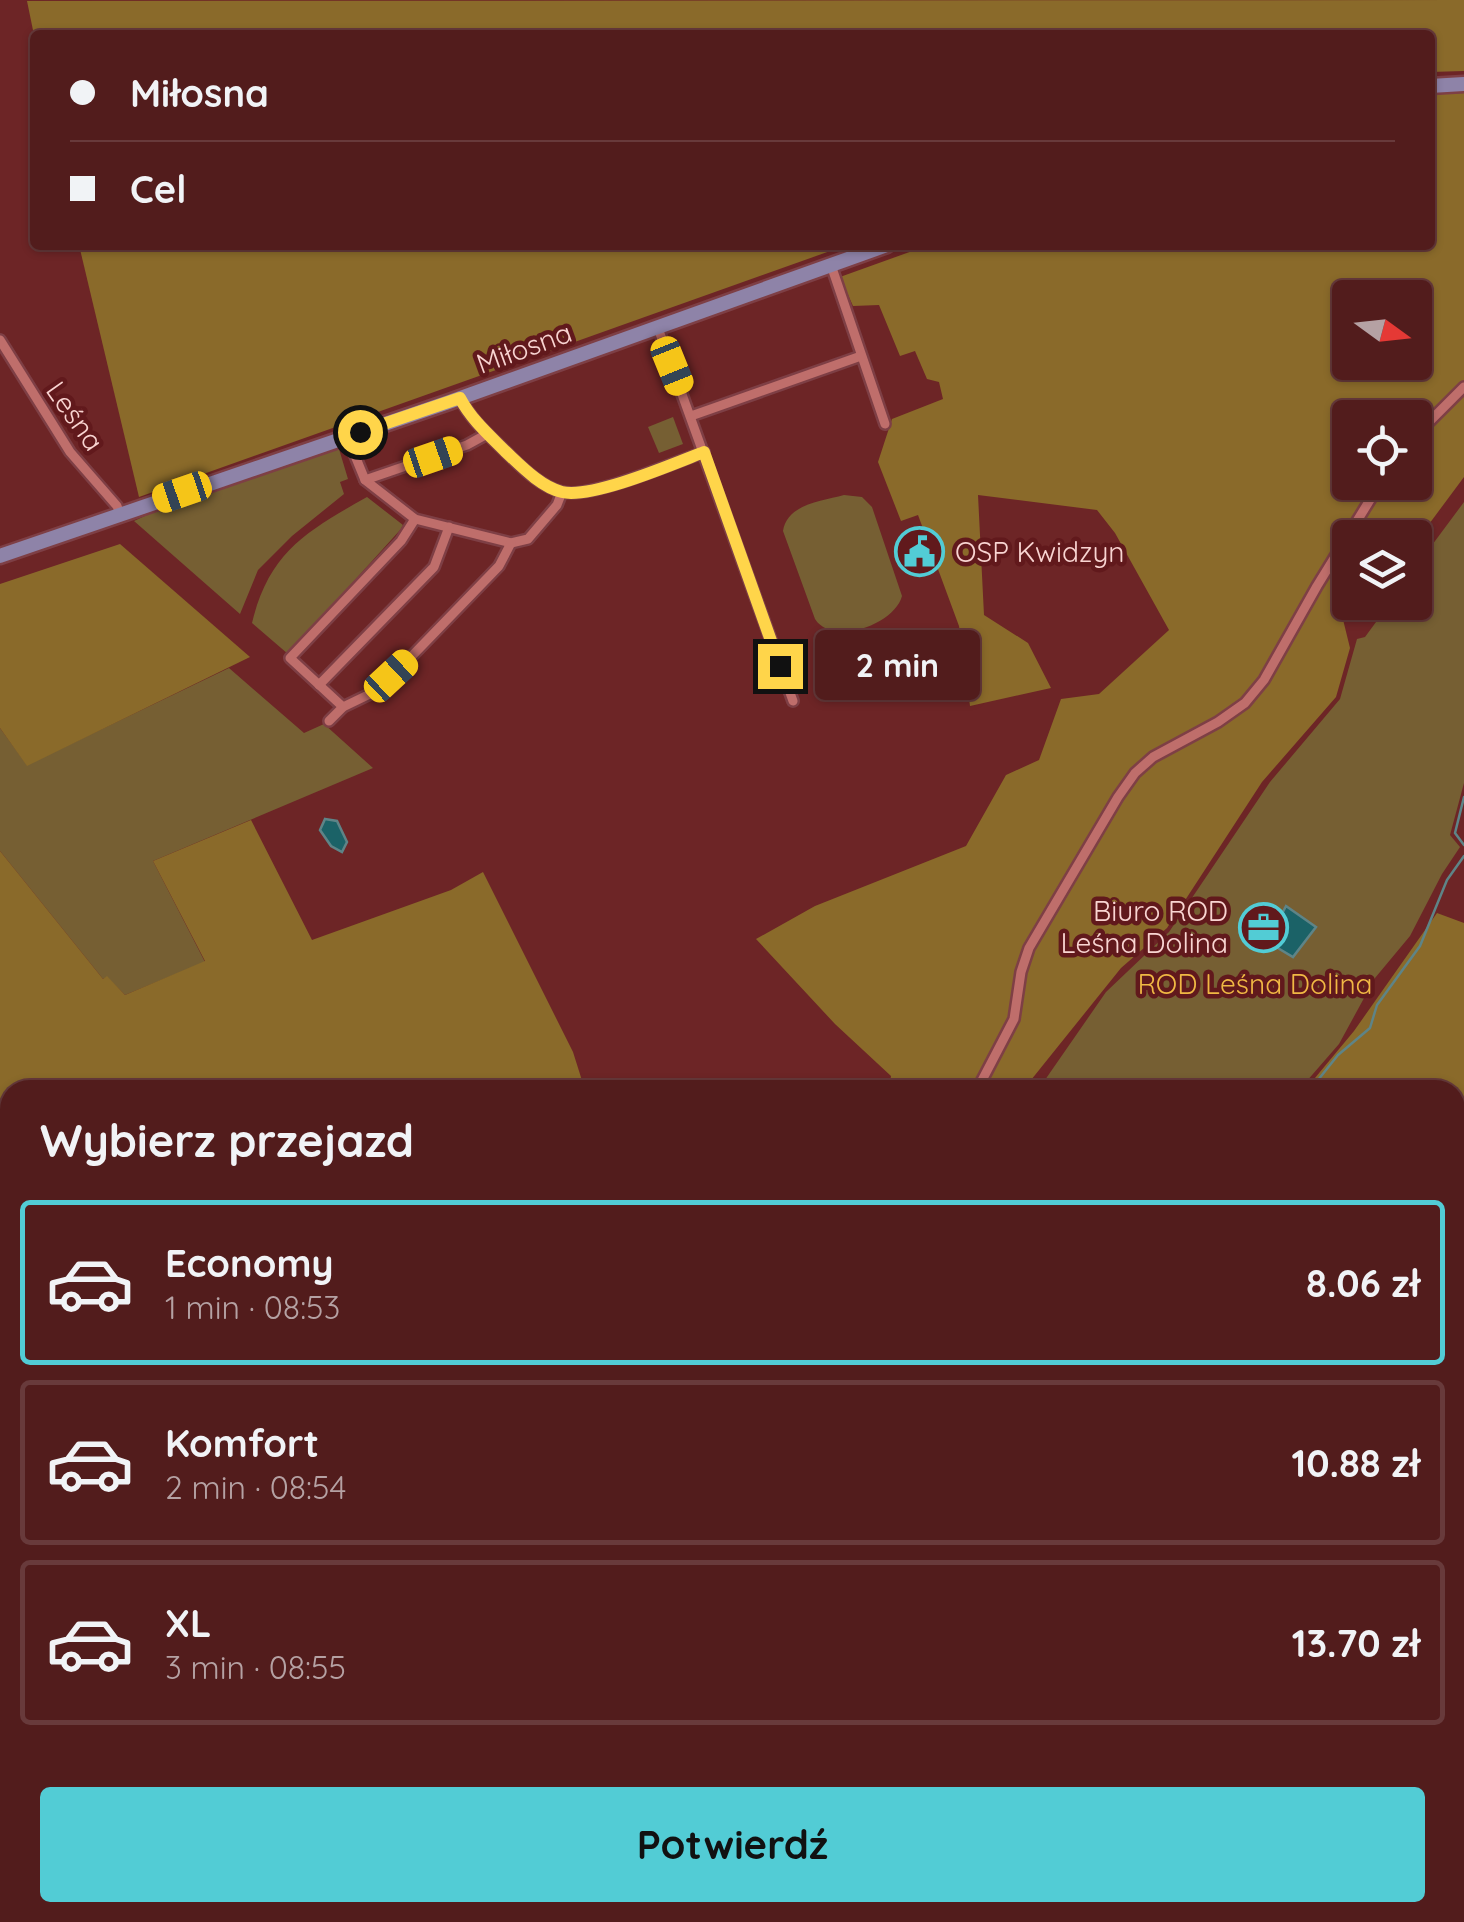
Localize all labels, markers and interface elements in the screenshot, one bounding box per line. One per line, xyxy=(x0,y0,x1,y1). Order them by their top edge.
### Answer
text: Miłosna xyxy=(130,69,269,117)
text: Cel xyxy=(130,165,187,213)
north arrow xyxy=(1332,280,1432,380)
map controls xyxy=(1332,280,1432,620)
street label: Miłosna xyxy=(471,314,576,381)
car xyxy=(647,333,697,399)
street label: Leśna xyxy=(39,374,112,457)
button: locate xyxy=(1332,400,1432,500)
route start xyxy=(338,410,383,455)
car xyxy=(400,433,466,481)
car xyxy=(149,468,215,516)
button: layers xyxy=(1332,520,1432,620)
public building icon: OSP Kwidzyn xyxy=(894,526,946,578)
place label: OSP Kwidzyn xyxy=(955,534,1125,569)
callout: 2 min xyxy=(815,631,980,701)
route end xyxy=(758,644,803,689)
car xyxy=(359,645,423,707)
text: 2 min xyxy=(856,645,939,685)
place label: Biuro ROD Leśna Dolina xyxy=(1061,893,1228,960)
office icon: Biuro ROD Leśna Dolina xyxy=(1237,901,1289,953)
park label: ROD Leśna Dolina xyxy=(1137,966,1373,1001)
text: Wybierz przejazd xyxy=(40,1112,414,1168)
icon: car xyxy=(45,1238,135,1328)
text: Economy xyxy=(165,1239,334,1287)
text: 8.06 zł xyxy=(1306,1259,1420,1307)
text: 1 min · 08:53 xyxy=(165,1287,340,1327)
icon: car xyxy=(45,1418,135,1508)
text: Komfort xyxy=(165,1419,319,1467)
text: 10.88 zł xyxy=(1291,1439,1420,1487)
text: 2 min · 08:54 xyxy=(165,1467,346,1507)
icon: car xyxy=(45,1598,135,1688)
text: XL xyxy=(165,1599,211,1647)
text: 13.70 zł xyxy=(1292,1619,1420,1667)
text: 3 min · 08:55 xyxy=(165,1647,346,1687)
button: Potwierdź xyxy=(40,1787,1425,1902)

